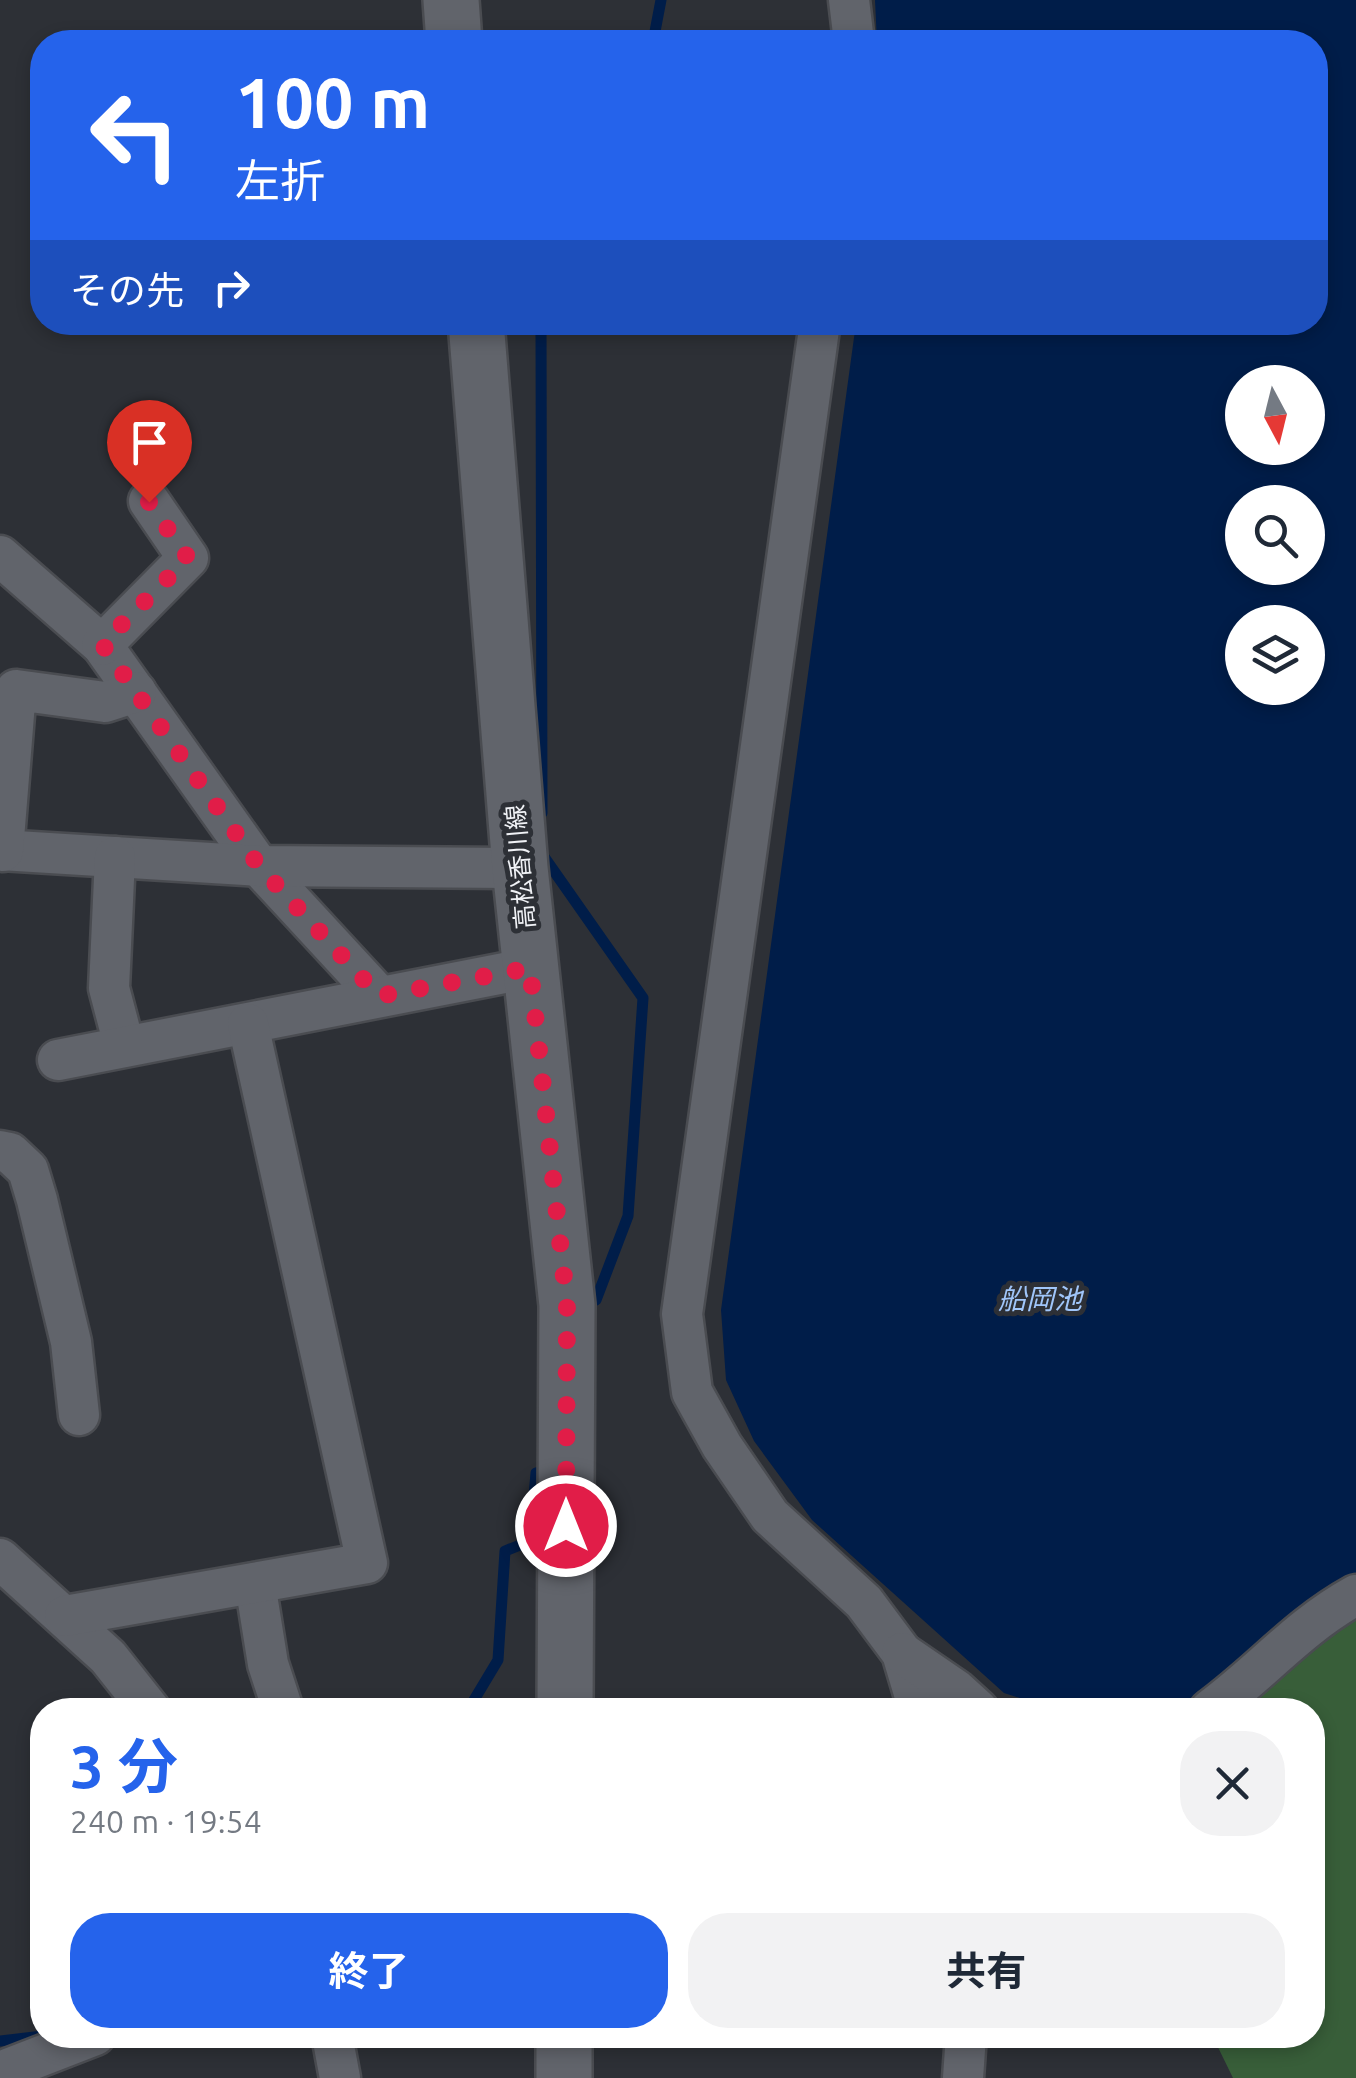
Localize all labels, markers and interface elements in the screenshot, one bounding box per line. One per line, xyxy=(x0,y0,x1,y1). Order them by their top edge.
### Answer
text: 100 m xyxy=(235,63,430,141)
icon: left xyxy=(70,70,200,200)
text: 左折 xyxy=(235,155,325,206)
icon: right xyxy=(204,260,259,315)
text: その先 xyxy=(70,269,184,311)
north arrow xyxy=(1225,365,1325,465)
map controls xyxy=(1225,365,1325,705)
pin xyxy=(107,400,192,503)
icon: arrive xyxy=(122,415,177,470)
button: search xyxy=(1225,485,1325,585)
button: layers xyxy=(1225,605,1325,705)
street label: 高松香川線 xyxy=(501,804,539,930)
water label: 船岡池 xyxy=(998,1283,1085,1314)
position arrow xyxy=(514,1474,618,1578)
button: close xyxy=(1180,1731,1285,1836)
text: 3 分 xyxy=(70,1732,178,1799)
text: 240 m · 19:54 xyxy=(70,1803,262,1839)
button: 終了 xyxy=(70,1913,668,2028)
button: 共有 xyxy=(688,1913,1285,2028)

